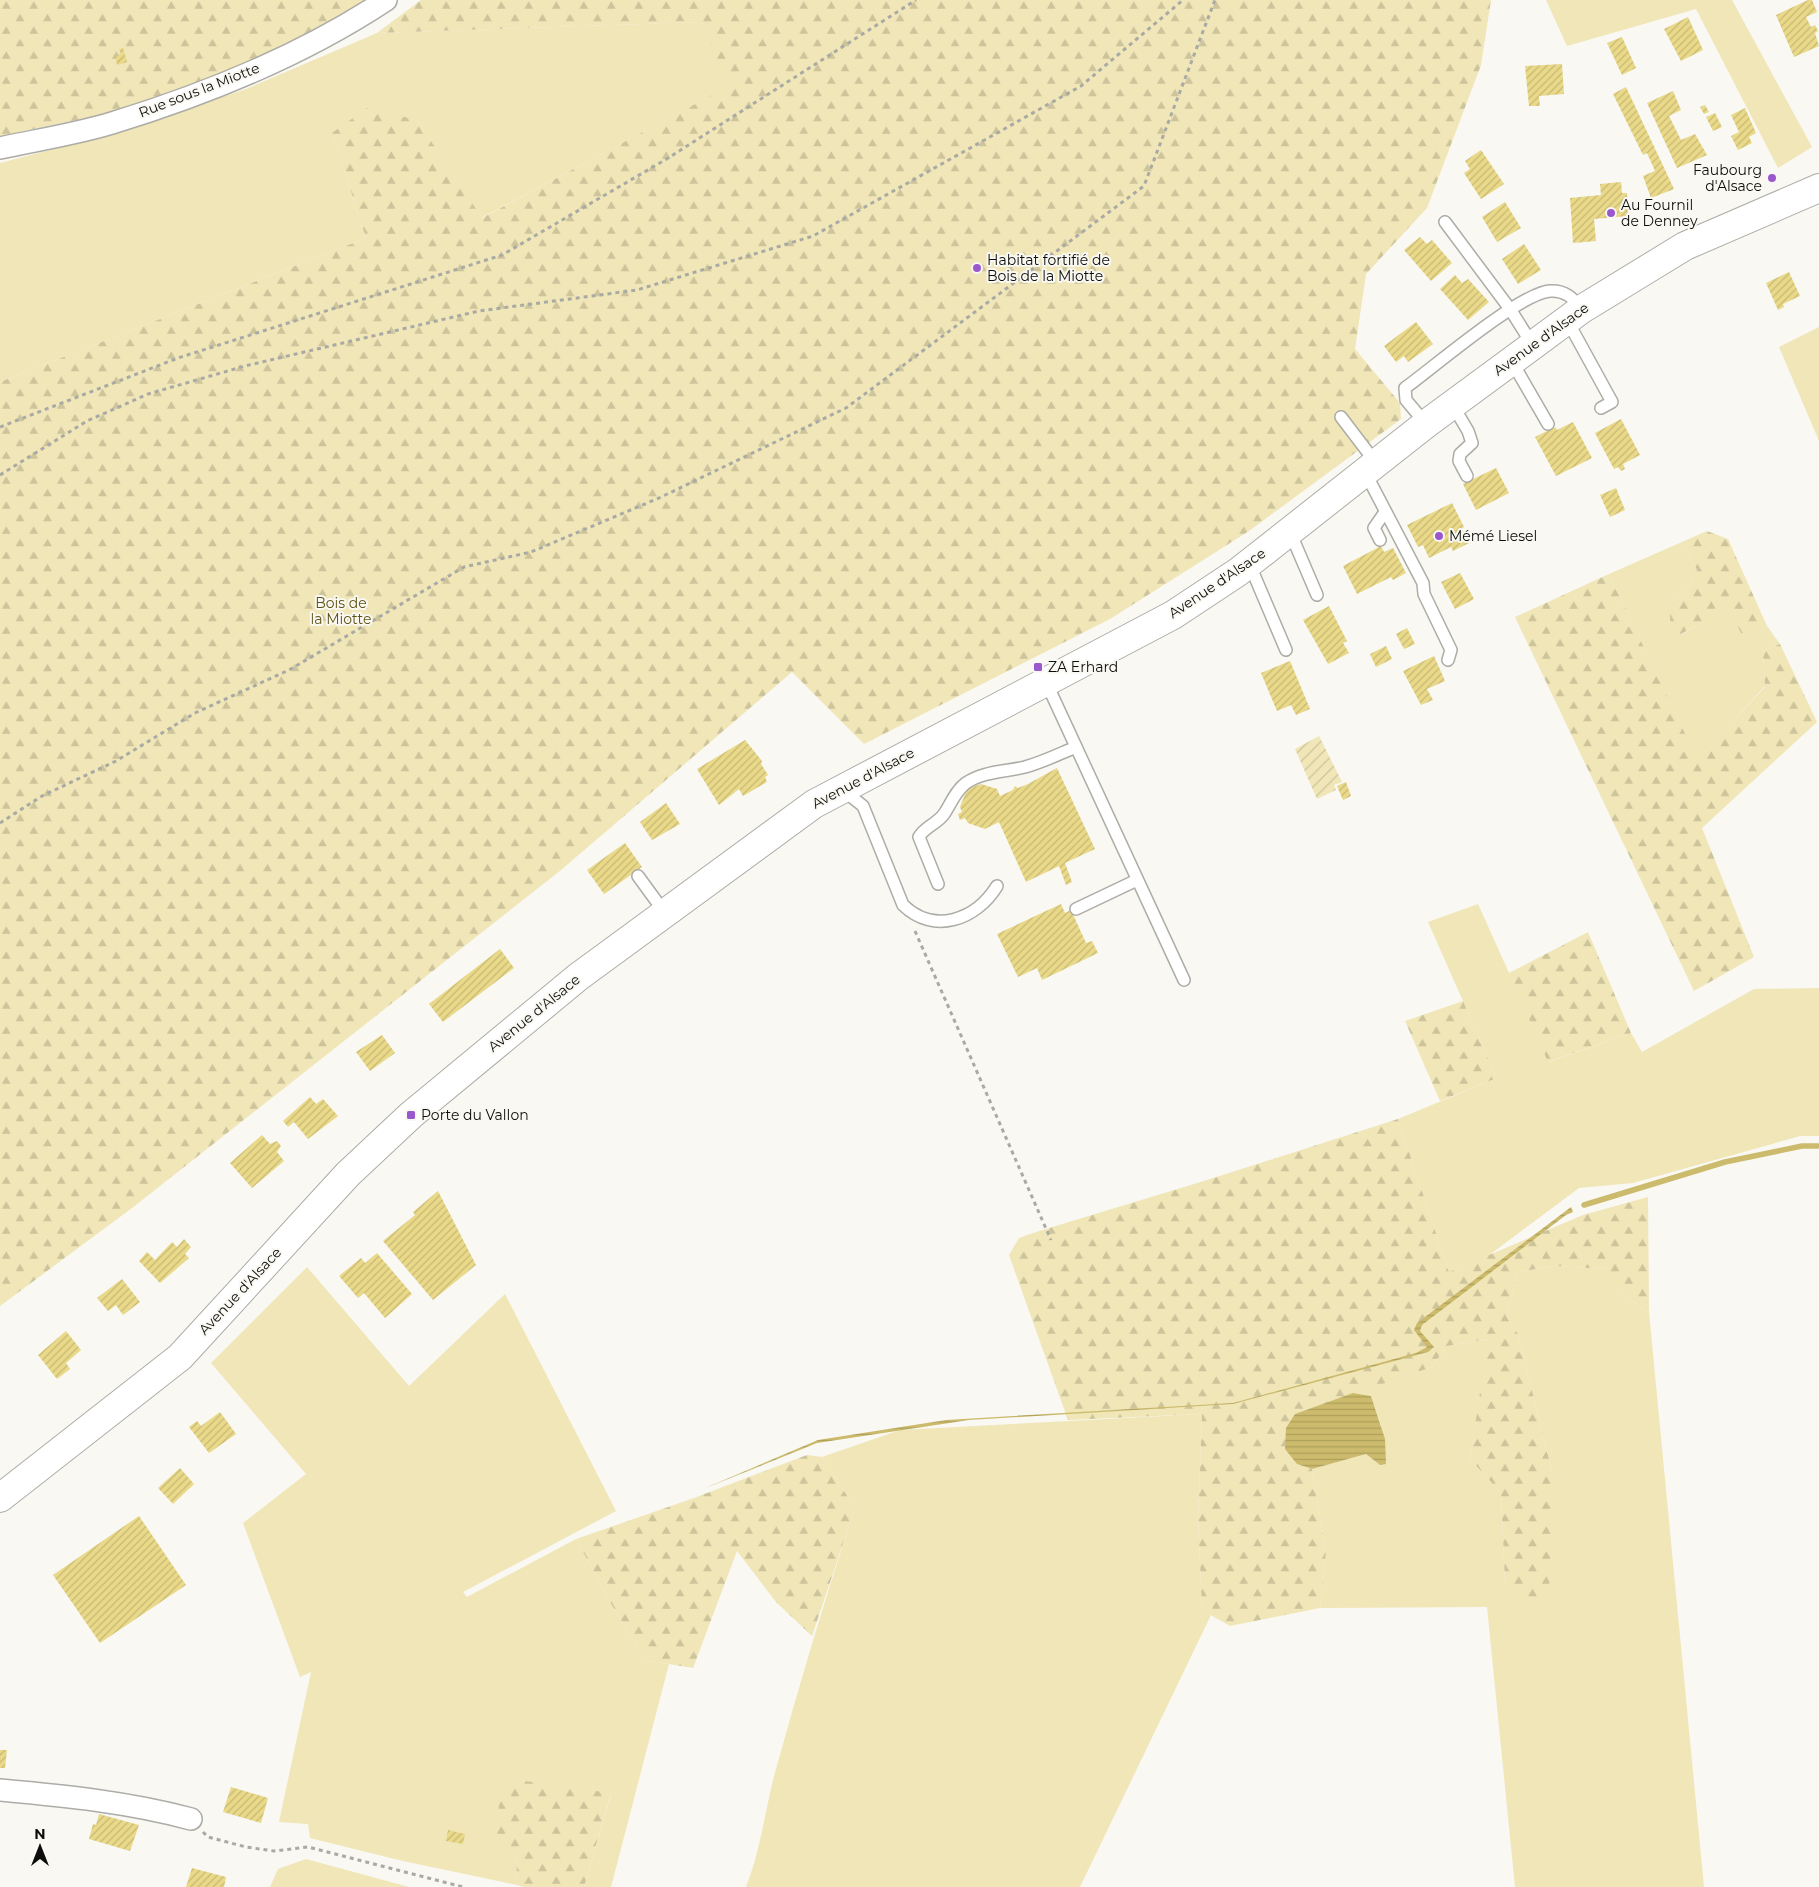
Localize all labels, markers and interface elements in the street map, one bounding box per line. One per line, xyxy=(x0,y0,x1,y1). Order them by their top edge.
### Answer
street label: Rue sous la Miotte xyxy=(136,59,262,121)
place label: Faubourg d'Alsace xyxy=(1693,161,1762,195)
marker: Faubourg d'Alsace xyxy=(1766,172,1778,184)
place label: Au Fournil de Denney xyxy=(1621,196,1698,230)
marker: Au Fournil de Denney xyxy=(1605,207,1617,219)
place label: Habitat fortifié de Bois de la Miotte xyxy=(987,251,1110,285)
marker: Habitat fortifié de Bois de la Miotte xyxy=(971,262,983,274)
street label: Avenue d'Alsace xyxy=(1490,298,1592,380)
place label: Mémé Liesel xyxy=(1449,527,1537,545)
marker: Mémé Liesel xyxy=(1433,530,1445,542)
street label: Avenue d'Alsace xyxy=(1165,544,1269,622)
park label: Bois de la Miotte xyxy=(311,594,371,628)
place label: ZA Erhard xyxy=(1048,658,1118,676)
marker: ZA Erhard xyxy=(1032,661,1044,673)
street label: Avenue d'Alsace xyxy=(809,743,917,813)
street label: Avenue d'Alsace xyxy=(484,970,584,1056)
place label: Porte du Vallon xyxy=(421,1106,529,1124)
marker: Porte du Vallon xyxy=(405,1109,417,1121)
street label: Avenue d'Alsace xyxy=(195,1243,285,1339)
north arrow xyxy=(15,1822,65,1872)
text: N xyxy=(34,1825,46,1843)

